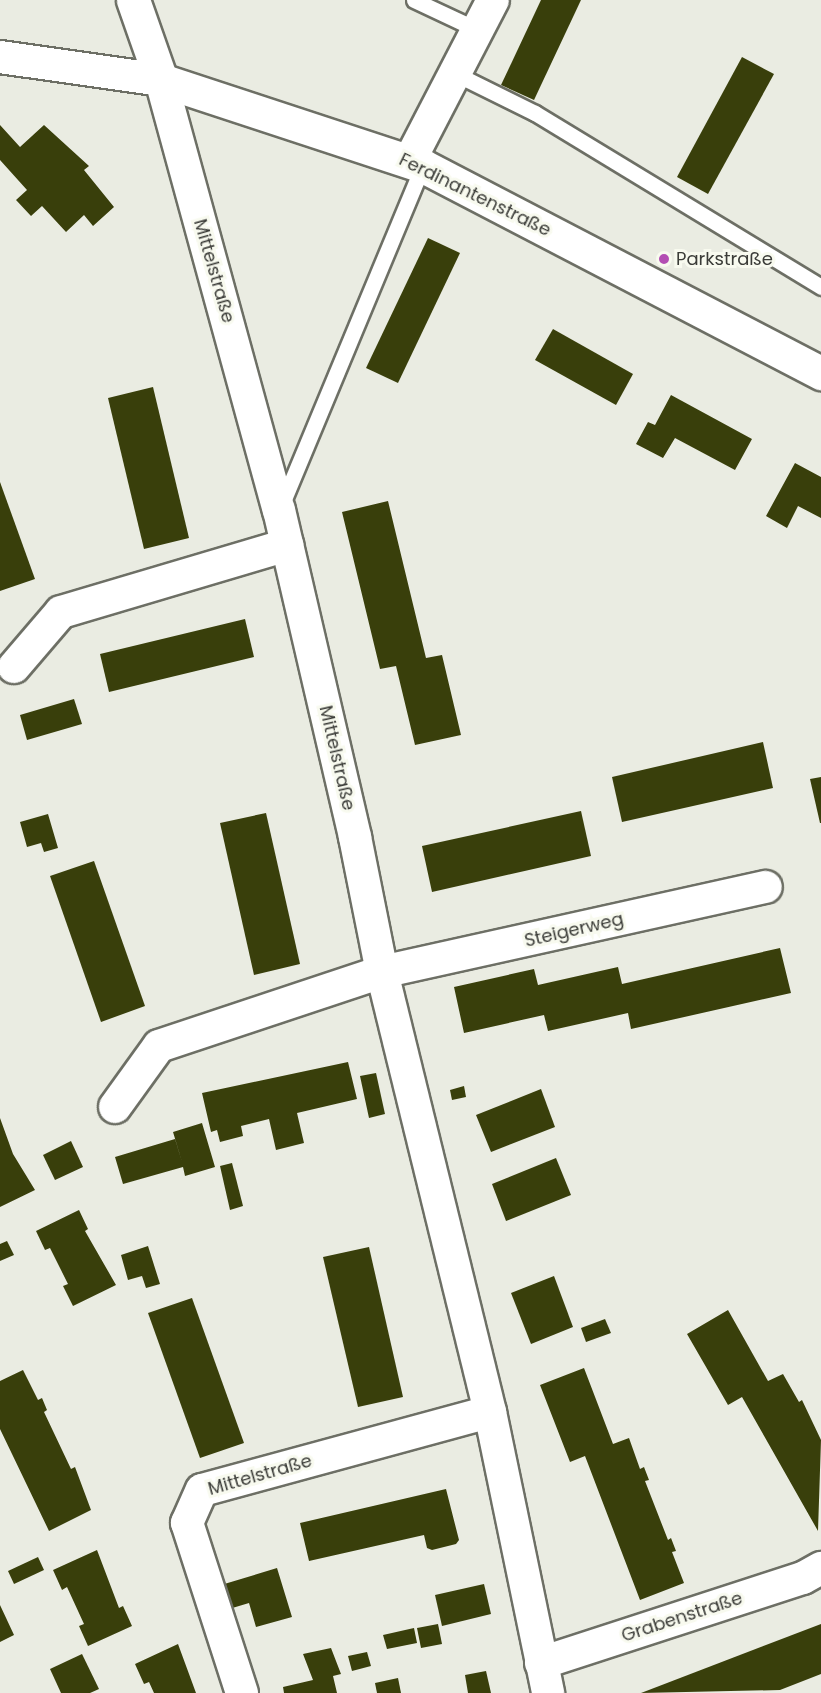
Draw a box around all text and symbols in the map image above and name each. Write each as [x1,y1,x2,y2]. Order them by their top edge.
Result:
street label: Ferdinantenstraße [396,149,554,241]
street label: Mittelstraße [189,217,239,325]
place label: Parkstraße [676,248,773,270]
marker: Parkstraße [657,252,671,266]
street label: Mittelstraße [314,704,360,812]
street label: Steigerweg [522,908,626,952]
street label: Mittelstraße [206,1450,314,1500]
street label: Grabenstraße [619,1587,745,1647]

